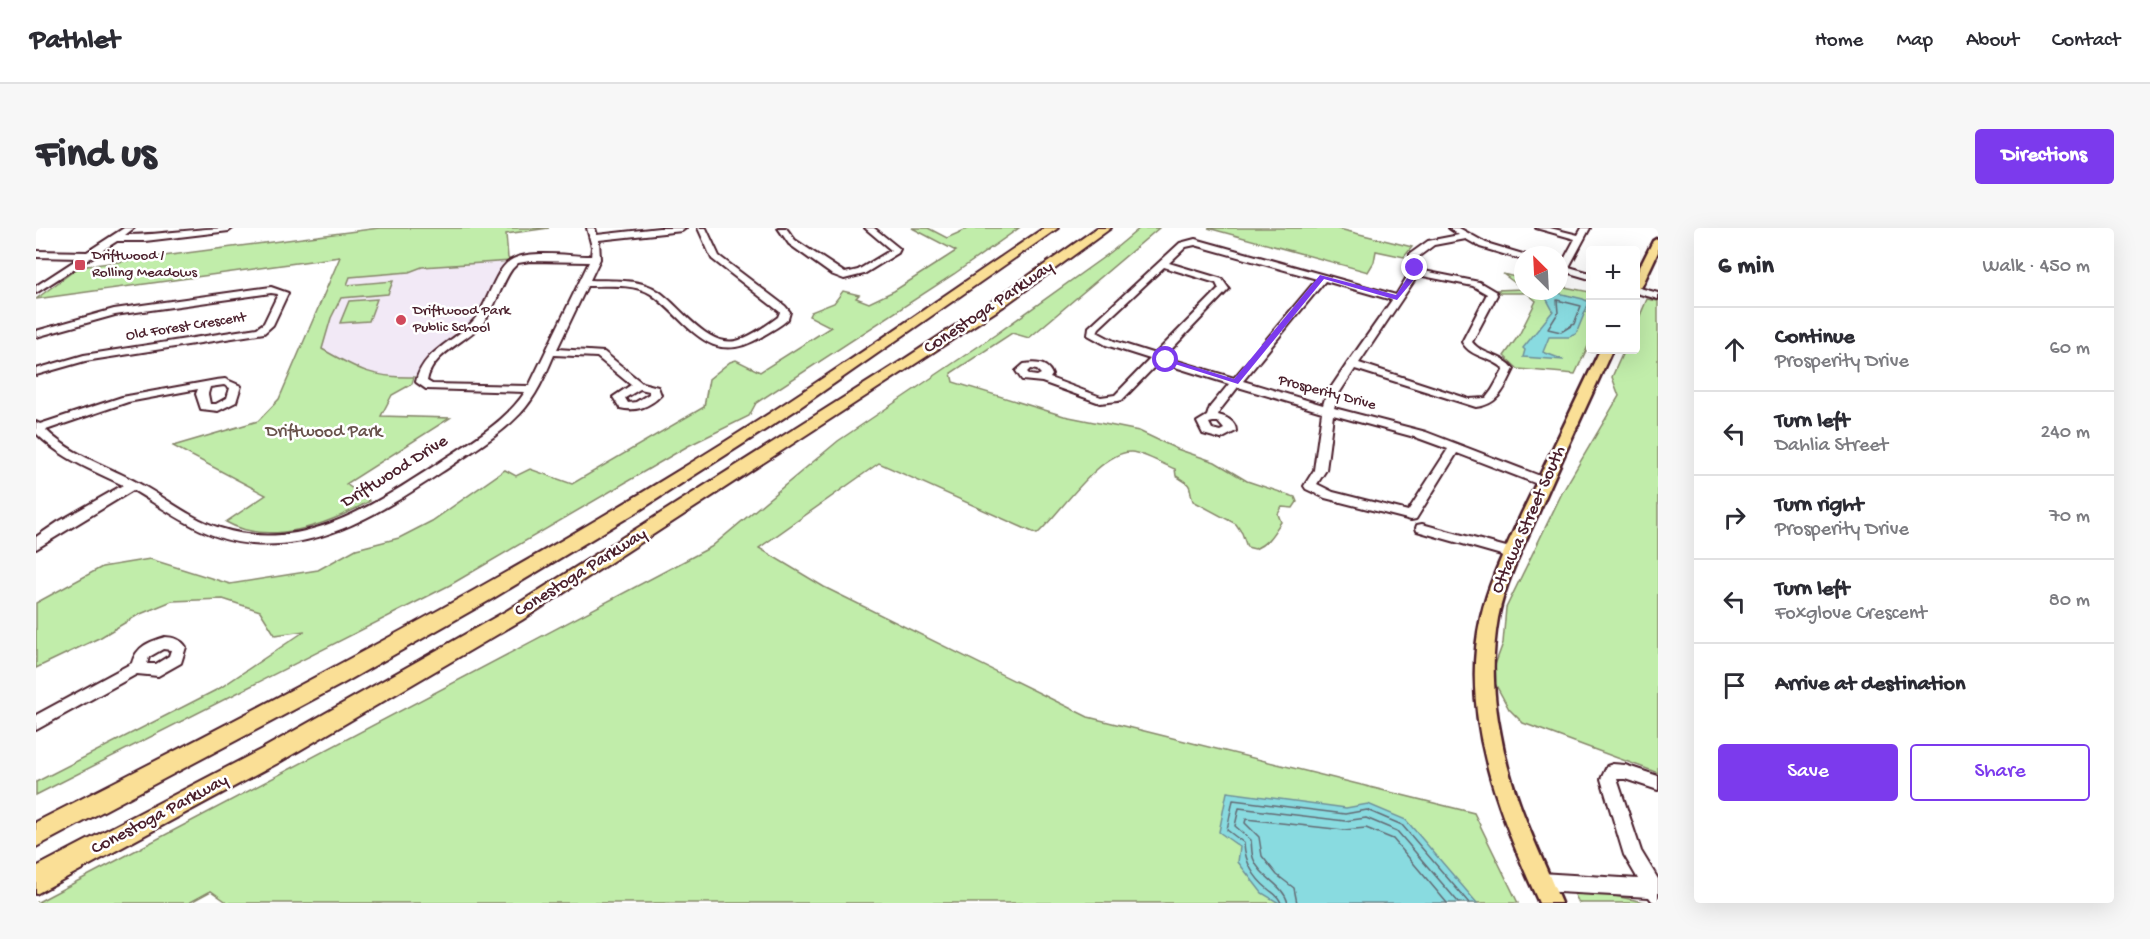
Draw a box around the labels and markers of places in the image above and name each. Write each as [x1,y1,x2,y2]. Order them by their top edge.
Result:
place label: Driftwood / Rolling Meadows [91,247,197,282]
marker: Driftwood / Rolling Meadows [73,258,87,272]
place label: Driftwood Park Public School [412,302,512,337]
marker: Driftwood Park Public School [394,313,408,327]

